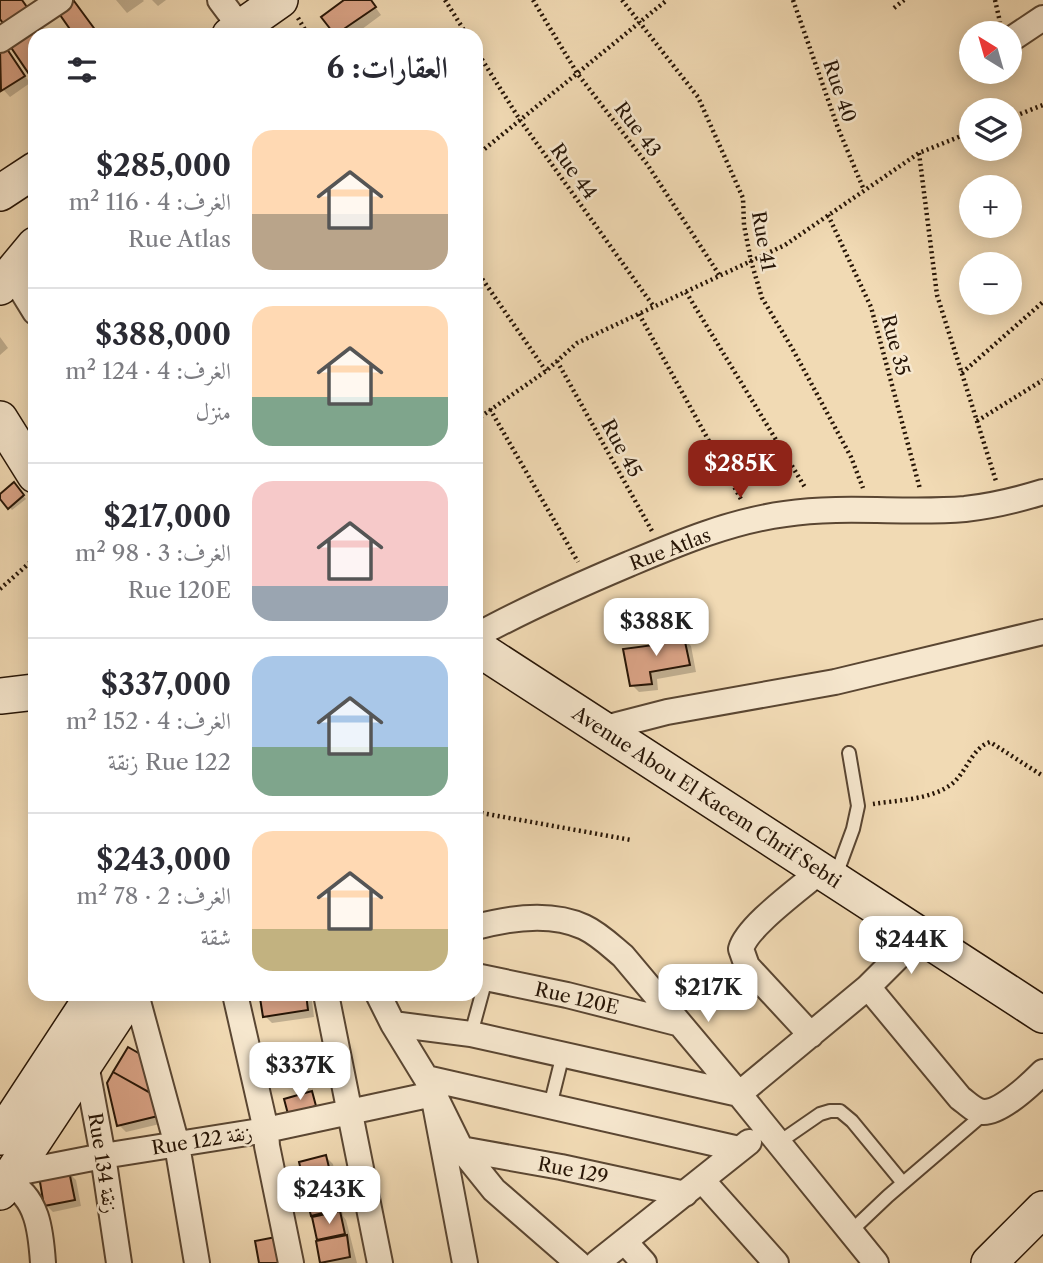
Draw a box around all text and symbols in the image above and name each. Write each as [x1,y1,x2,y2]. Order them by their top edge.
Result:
north arrow [959,21,1022,84]
map controls [959,21,1022,315]
text: العقارات: 6 [326,49,448,86]
icon: filters [63,51,101,89]
street label: Rue 40 [818,57,861,125]
street label: Rue 43 [610,97,666,161]
button: layers [959,98,1022,161]
street label: Rue 44 [546,139,602,204]
text: $285,000 [96,147,231,184]
icon: home [308,158,392,242]
button: + [959,175,1022,238]
text: الغرف: 4 · 116 m² [69,188,231,216]
street label: Rue 41 [747,209,780,273]
text: Rue Atlas [128,225,231,253]
button: − [959,252,1022,315]
street label: Rue 35 [876,312,915,378]
text: $388,000 [95,316,231,353]
icon: home [308,334,392,418]
text: الغرف: 4 · 124 m² [65,357,231,385]
text: منزل [196,398,231,426]
street label: Rue 45 [596,415,647,481]
pin: $285K [691,440,789,500]
text: $285K [704,449,776,477]
text: $217,000 [104,498,231,535]
icon: home [308,509,392,593]
street label: Rue Atlas [626,523,714,575]
text: الغرف: 3 · 98 m² [75,539,231,567]
text: Rue 120E [128,576,231,604]
pin: $388K [607,598,705,658]
text: $388K [620,607,692,635]
text: $337,000 [101,666,231,703]
icon: home [308,684,392,768]
street label: Avenue Abou El Kacem Chrif Sebti [567,701,846,893]
text: الغرف: 4 · 152 m² [66,707,231,735]
text: Rue 122 زنقة [108,748,231,776]
text: $243,000 [97,841,231,878]
icon: home [308,859,392,943]
text: الغرف: 2 · 78 m² [77,882,231,910]
pin: $244K [862,916,960,976]
text: شقة [201,923,231,951]
text: $244K [875,925,947,953]
pin: $217K [659,964,757,1024]
text: $217K [674,973,742,1001]
street label: Rue 120E [533,978,621,1019]
pin: $337K [251,1042,349,1102]
text: $337K [265,1051,335,1079]
street label: Rue 134 زنقة [83,1111,122,1215]
street label: Rue 122 زنقة [150,1121,254,1160]
street label: Rue 129 [536,1152,610,1189]
pin: $243K [280,1166,378,1226]
text: $243K [293,1175,365,1203]

